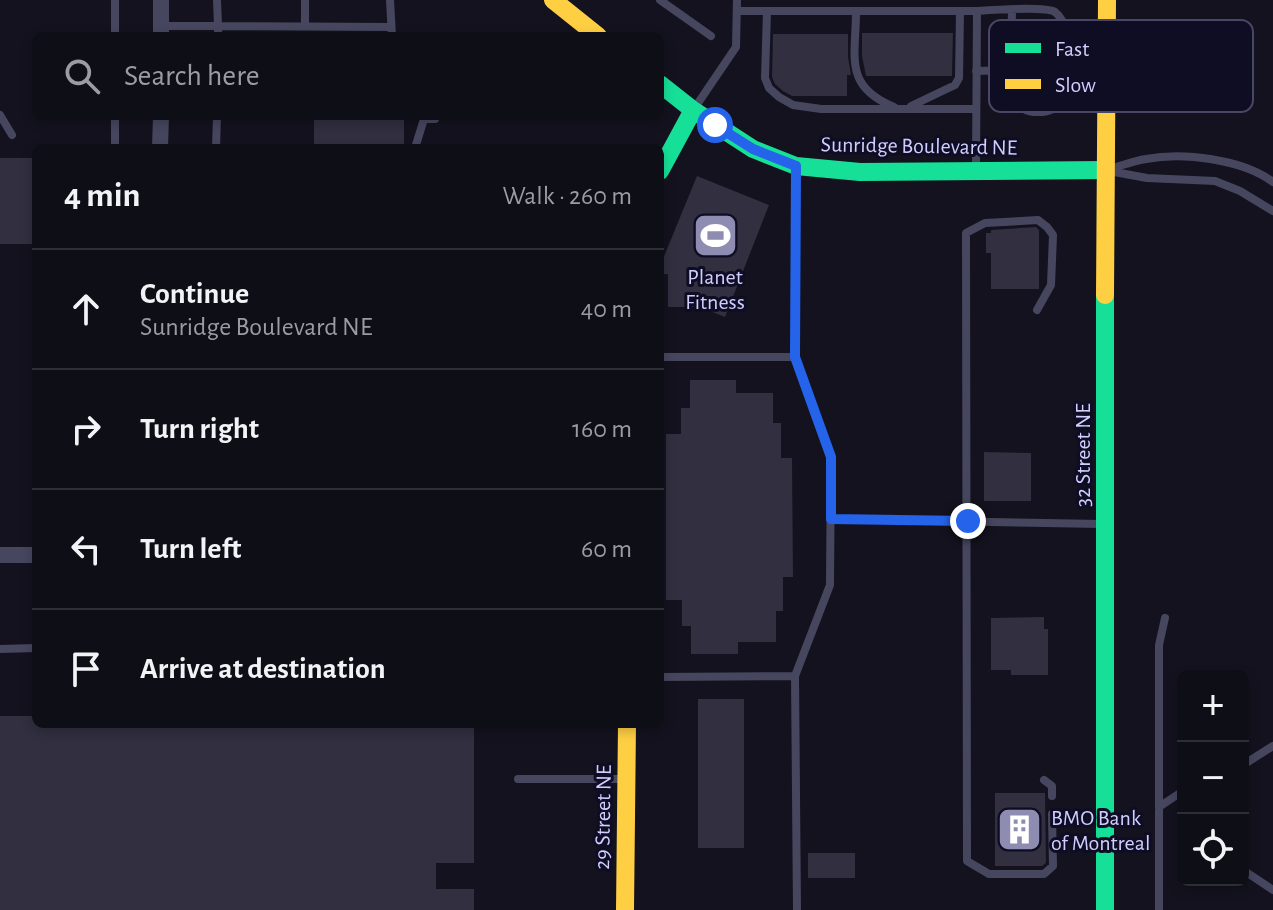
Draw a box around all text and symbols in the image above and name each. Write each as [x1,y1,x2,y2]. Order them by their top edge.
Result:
legend [989,20,1253,112]
search box [32,32,664,120]
text: Fast [1055,38,1089,60]
icon: search [60,54,104,98]
text: Search here [124,61,260,91]
text: Slow [1055,74,1096,96]
route start [697,107,733,143]
street label: Sunridge Boulevard NE [820,133,1018,159]
text: 4 min [64,179,141,213]
text: Walk · 260 m [502,183,632,209]
sports icon: Planet Fitness [691,211,739,259]
place label: Planet Fitness [685,266,745,313]
text: Continue [140,279,249,309]
icon: ahead [64,287,108,331]
text: 40 m [581,296,632,322]
text: Sunridge Boulevard NE [140,314,372,340]
street label: 32 Street NE [1072,403,1094,507]
icon: right [64,407,108,451]
text: Turn right [140,414,259,444]
text: 160 m [572,416,632,442]
route end [950,503,986,539]
icon: left [64,527,108,571]
text: Turn left [140,534,241,564]
text: 60 m [581,536,632,562]
icon: arrive [64,647,108,691]
text: Arrive at destination [140,654,386,684]
map controls [1177,670,1249,886]
button: + [1177,670,1249,742]
button: − [1177,742,1249,814]
street label: 29 Street NE [591,764,615,870]
building icon: BMO Bank of Montreal [996,806,1044,854]
place label: BMO Bank of Montreal [1051,807,1150,854]
button: locate [1177,814,1249,886]

